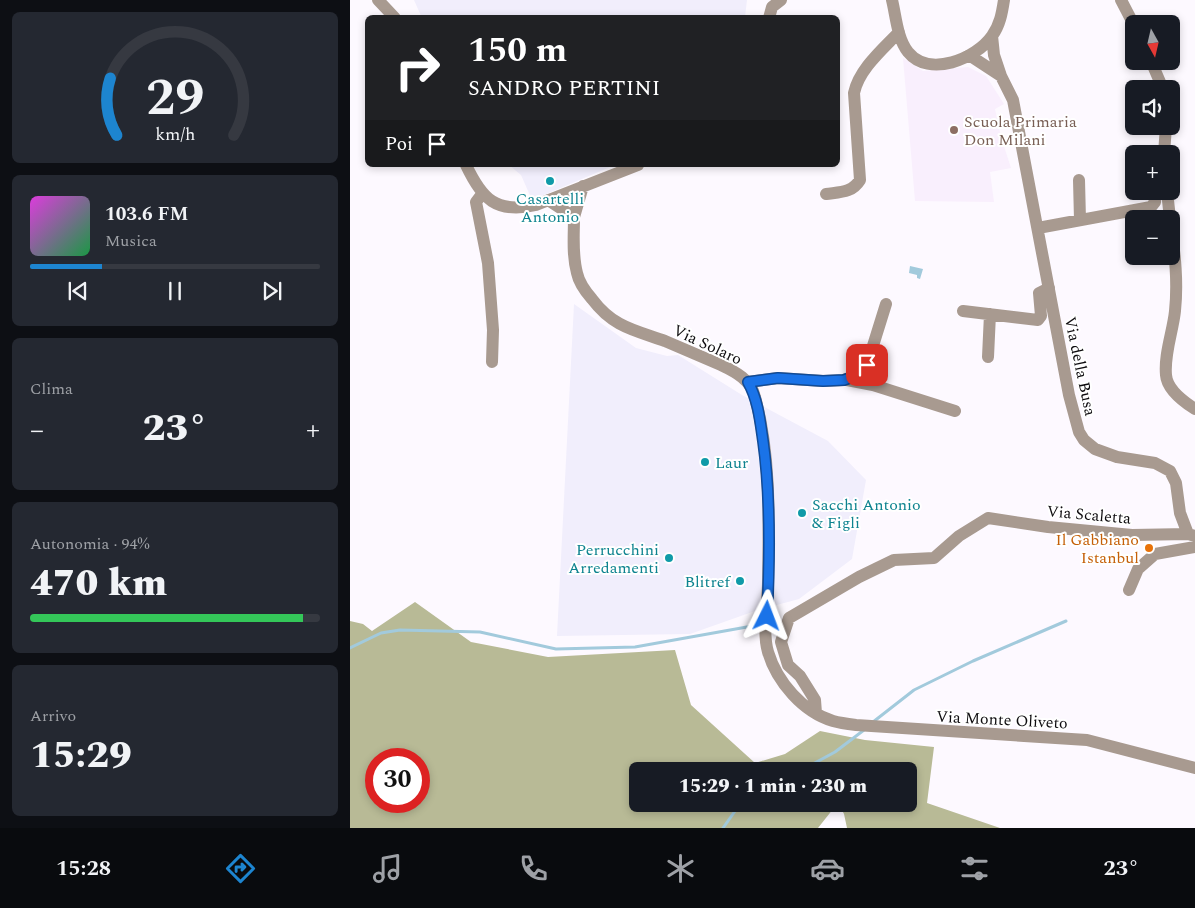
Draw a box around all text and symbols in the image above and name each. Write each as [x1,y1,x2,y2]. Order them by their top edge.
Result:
north arrow [1125,15,1180,70]
map controls [1125,15,1180,265]
text: 150 m [468,24,567,77]
icon: right [385,35,450,100]
text: 29 [146,59,204,138]
text: SANDRO PERTINI [468,72,660,105]
button: sound [1125,80,1180,135]
place label: Scuola Primaria Don Milani [964,110,1077,152]
text: km/h [155,121,195,148]
marker: Scuola Primaria Don Milani [948,124,960,136]
text: Poi [385,130,413,159]
icon: arrive [423,130,451,158]
button: + [1125,145,1180,200]
marker: Casartelli Antonio [544,175,556,187]
place label: Casartelli Antonio [516,187,584,229]
text: 103.6 FM [105,200,188,229]
button: − [1125,210,1180,265]
text: Musica [105,229,157,253]
icon: previous [64,277,92,305]
icon: pause [161,277,189,305]
icon: next [258,277,286,305]
street label: Via della Busa [1058,314,1102,418]
street label: Via Solaro [669,318,746,371]
pin [846,344,888,386]
icon: arrive [853,351,881,379]
text: Clima [30,377,73,401]
text: 23° [143,400,207,458]
text: − [30,409,44,452]
text: + [306,409,320,452]
place label: Laur [715,451,748,475]
marker: Laur [699,456,711,468]
place label: Sacchi Antonio & Figli [812,493,921,535]
street label: Via Scaletta [1046,499,1132,531]
marker: Sacchi Antonio & Figli [796,507,808,519]
place label: Il Gabbiano Istanbul [1055,528,1139,570]
text: Autonomia · 94% [30,532,149,556]
place label: Perrucchini Arredamenti [568,538,659,580]
marker: Il Gabbiano Istanbul [1143,542,1155,554]
marker: Perrucchini Arredamenti [663,552,675,564]
text: 470 km [30,555,167,613]
place label: Blitref [685,570,732,594]
marker: Blitref [734,575,746,587]
position arrow [740,589,792,641]
text: Arrivo [30,704,76,728]
street label: Via Monte Oliveto [936,705,1068,735]
text: 15:29 [30,727,132,785]
speed limit sign: 30 [365,748,430,813]
text: 15:29 · 1 min · 230 m [679,772,867,801]
icon: directions [223,851,258,886]
icon: music [370,851,405,886]
icon: phone [516,851,551,886]
icon: climate [663,851,698,886]
icon: car [810,851,845,886]
icon: filters [957,851,992,886]
text: 15:28 [56,852,111,885]
text: 23° [1103,852,1139,885]

